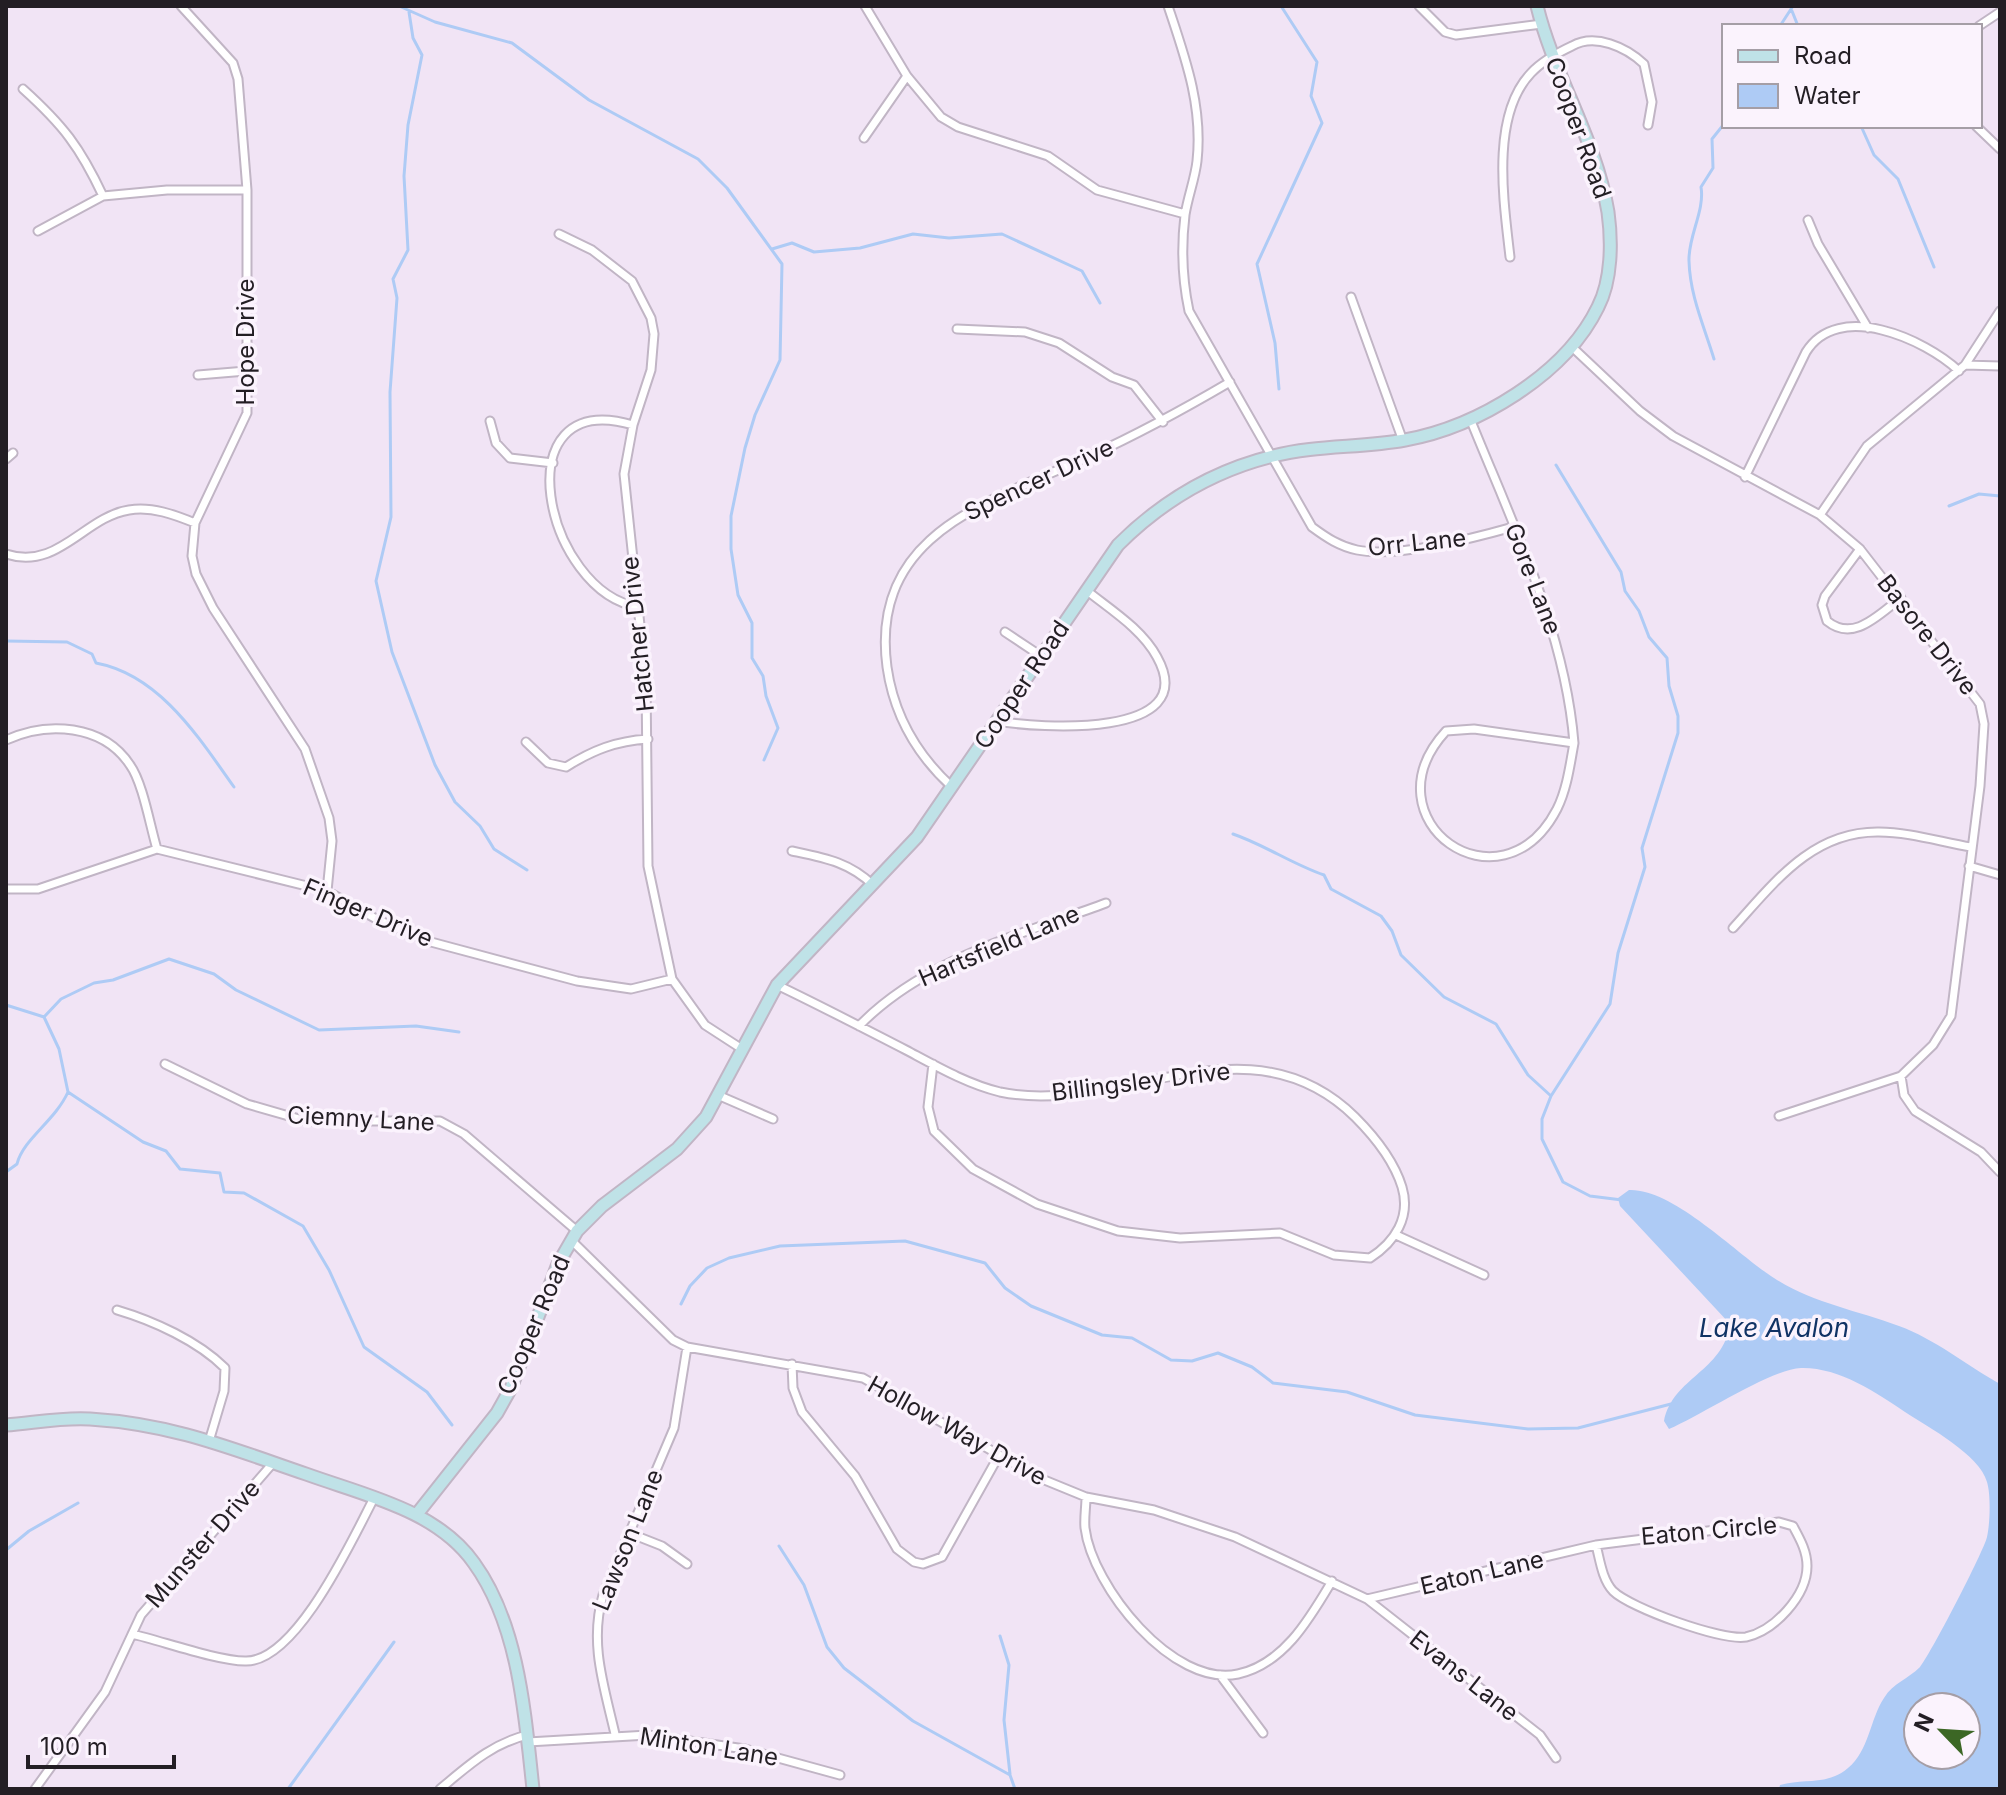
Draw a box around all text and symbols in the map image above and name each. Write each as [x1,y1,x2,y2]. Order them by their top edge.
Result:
legend [1722,24,1982,128]
text: Road [1794,41,1852,70]
street label: Cooper Road [1539,53,1618,203]
text: Water [1794,81,1861,110]
street label: Hope Drive [231,278,260,406]
street label: Spencer Drive [960,432,1118,527]
street label: Gore Lane [1499,519,1568,639]
street label: Orr Lane [1366,523,1468,562]
street label: Hatcher Drive [615,555,660,713]
street label: Basore Drive [1871,569,1984,701]
street label: Cooper Road [968,615,1075,754]
street label: Finger Drive [299,872,437,953]
street label: Hartsfield Lane [914,899,1084,993]
street label: Billingsley Drive [1050,1056,1232,1107]
street label: Ciemny Lane [287,1100,436,1137]
street label: Cooper Road [491,1251,576,1399]
water label: Lake Avalon [1699,1312,1849,1343]
street label: Hollow Way Drive [863,1370,1052,1492]
street label: Lawson Lane [586,1465,669,1615]
street label: Munster Drive [139,1474,266,1613]
street label: Eaton Circle [1640,1510,1778,1551]
street label: Eaton Lane [1417,1544,1547,1601]
street label: Evans Lane [1404,1624,1524,1727]
north arrow [1902,1691,1982,1771]
text: N [1909,1709,1939,1736]
scale bar [28,1719,174,1769]
street label: Minton Lane [638,1721,780,1772]
text: 100 m [40,1732,108,1761]

